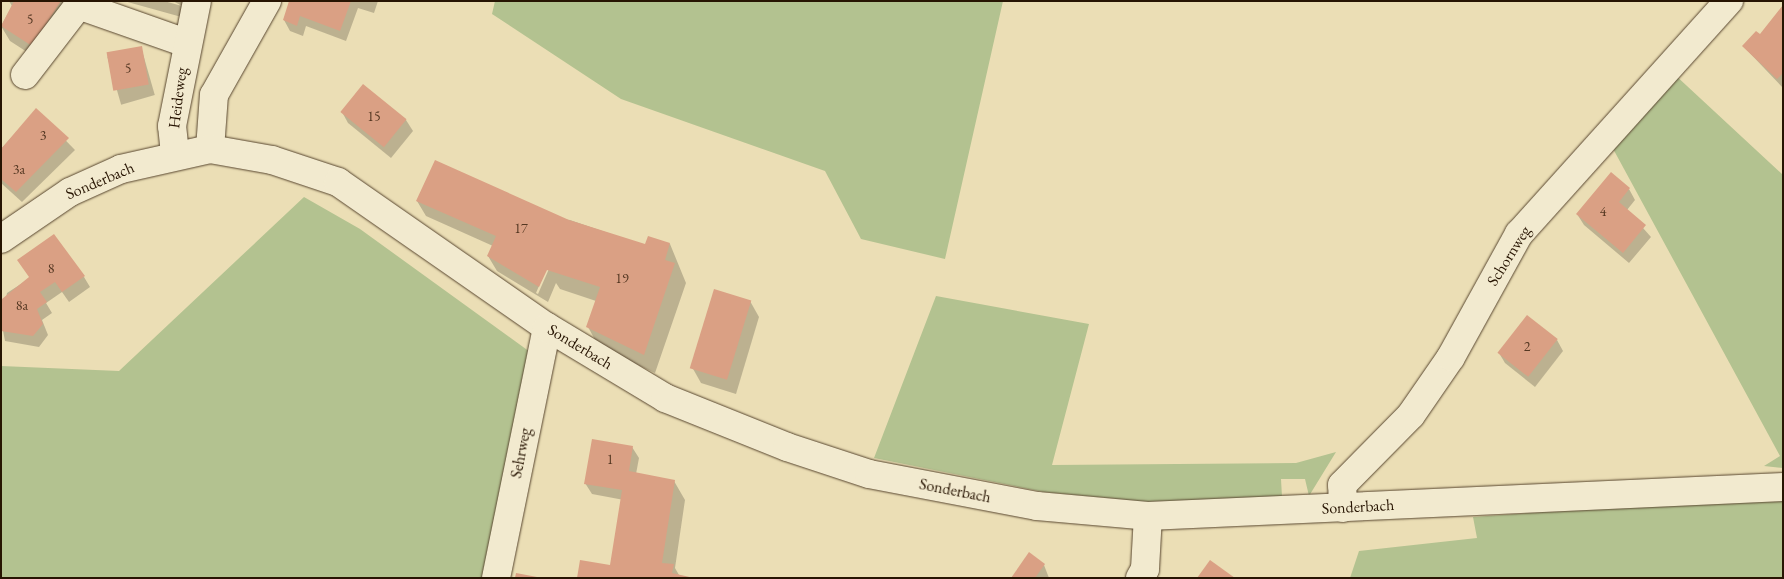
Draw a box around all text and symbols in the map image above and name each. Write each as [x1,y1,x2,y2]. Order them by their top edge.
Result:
house number: 5 [27,11,33,27]
house number: 5 [125,60,131,76]
street label: Heideweg [165,66,191,130]
house number: 15 [367,108,381,124]
house number: 3 [40,127,46,143]
street label: Sonderbach [63,158,137,204]
house number: 3a [13,161,25,177]
house number: 4 [1600,203,1606,219]
house number: 17 [514,220,528,236]
street label: Schornweg [1483,222,1535,290]
house number: 8 [48,260,54,276]
house number: 19 [615,270,629,286]
house number: 8a [16,297,28,313]
street label: Sonderbach [544,320,616,374]
house number: 2 [1524,338,1530,354]
street label: Sehrweg [507,426,535,480]
house number: 1 [607,451,613,467]
street label: Sonderbach [918,475,992,507]
street label: Sonderbach [1321,496,1395,518]

